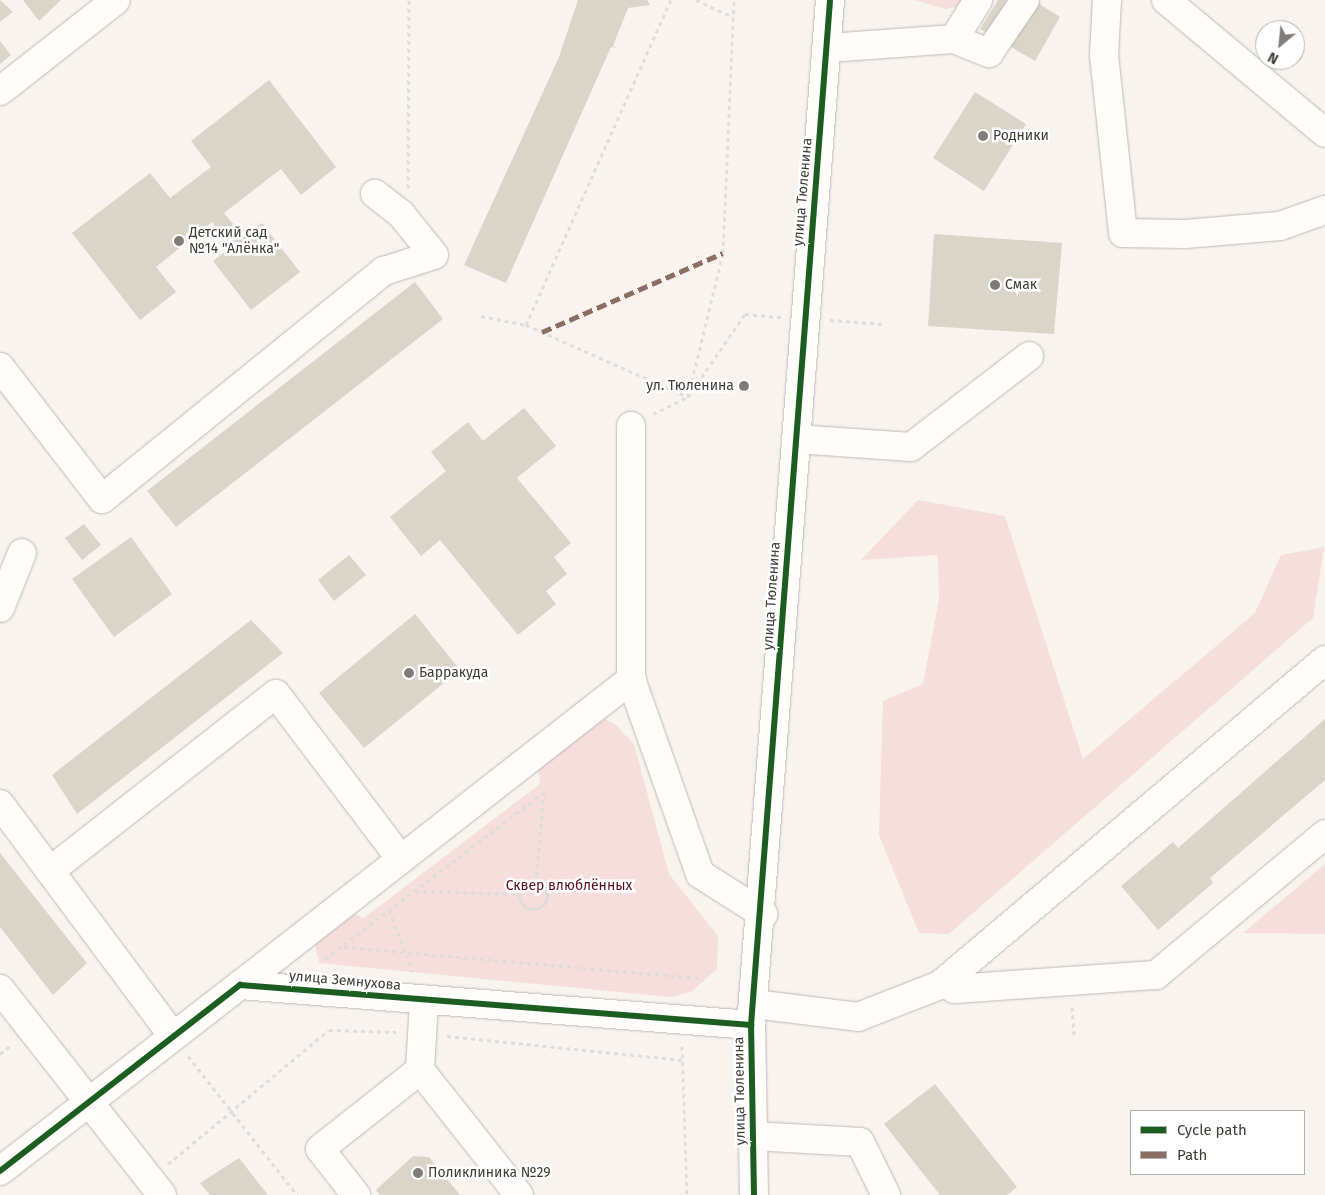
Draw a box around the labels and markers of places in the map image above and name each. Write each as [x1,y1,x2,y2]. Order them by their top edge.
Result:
place label: Родники [993,128,1049,144]
marker: Родники [977,130,989,142]
place label: Детский сад №14 "Алёнка" [189,225,279,258]
marker: Детский сад №14 "Алёнка" [173,235,185,247]
place label: Смак [1005,277,1037,293]
marker: Смак [989,279,1001,291]
place label: ул. Тюленина [646,378,734,394]
marker: ул. Тюленина [738,380,750,392]
place label: Барракуда [419,665,488,681]
marker: Барракуда [403,667,415,679]
place label: Поликлиника №29 [428,1165,551,1181]
marker: Поликлиника №29 [412,1167,424,1179]

